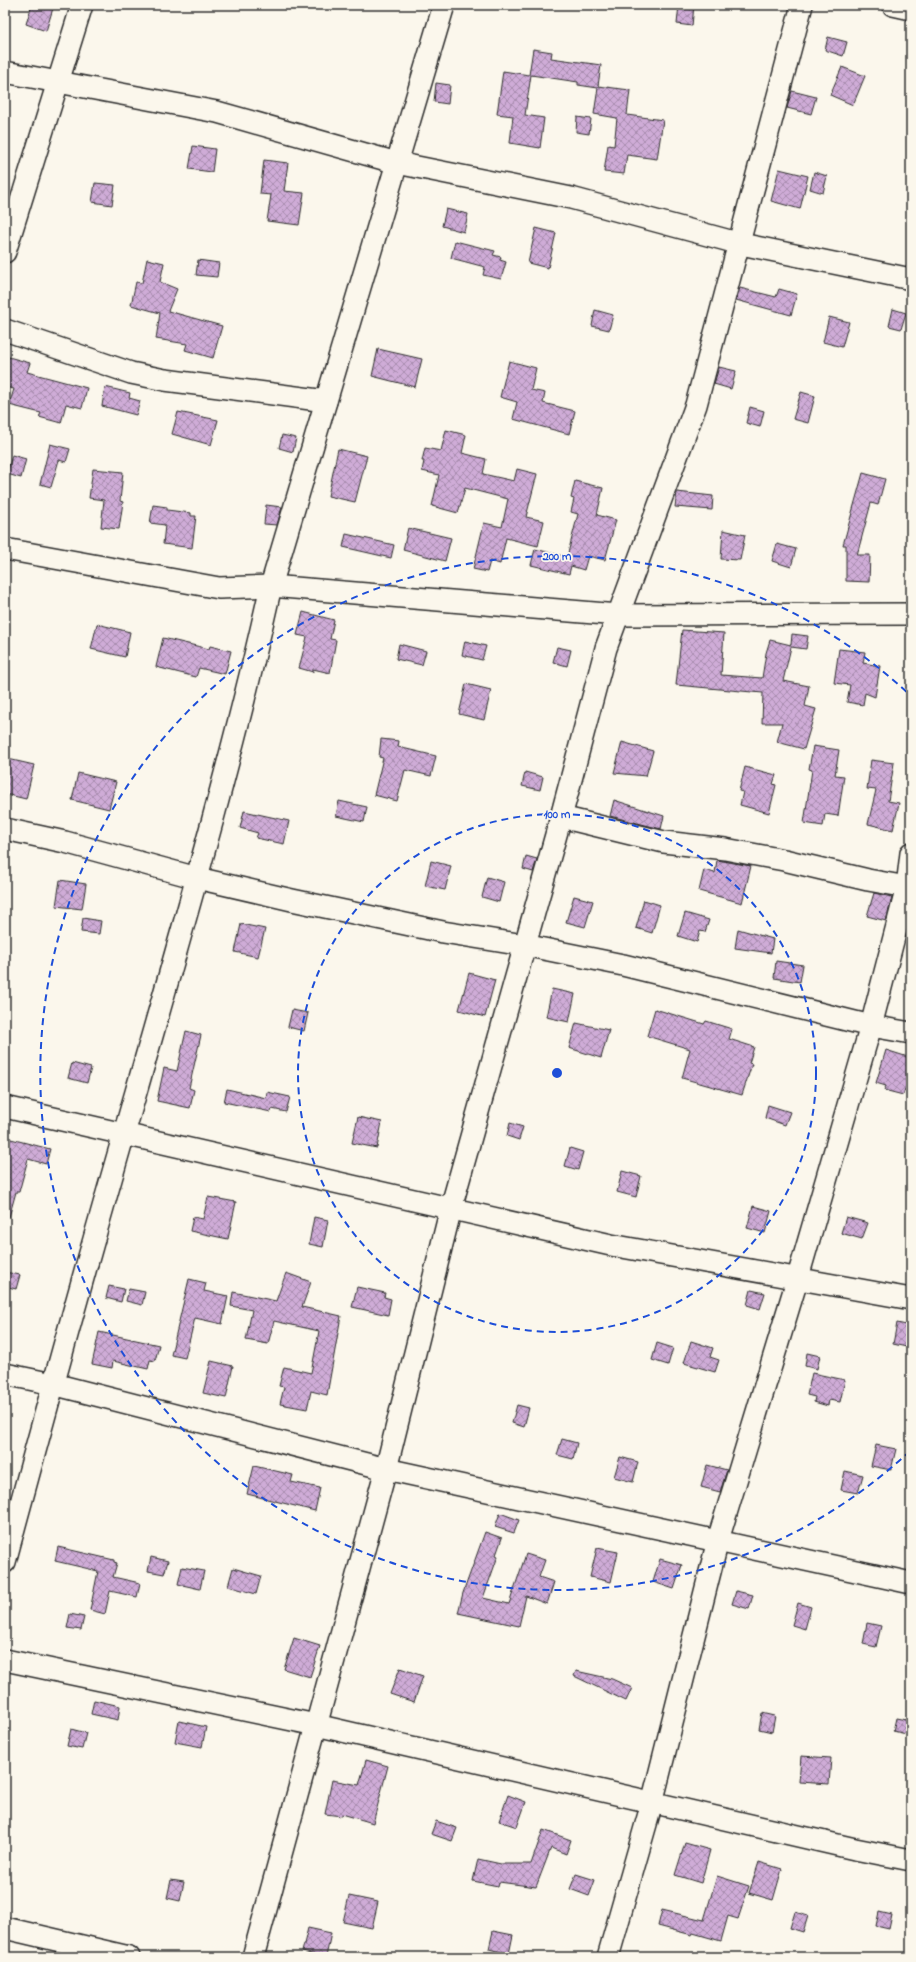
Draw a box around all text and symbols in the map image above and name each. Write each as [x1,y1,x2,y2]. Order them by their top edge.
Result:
text: 200 m [542,548,572,566]
text: 100 m [544,806,571,824]
centre of rings [550,1066,564,1080]

